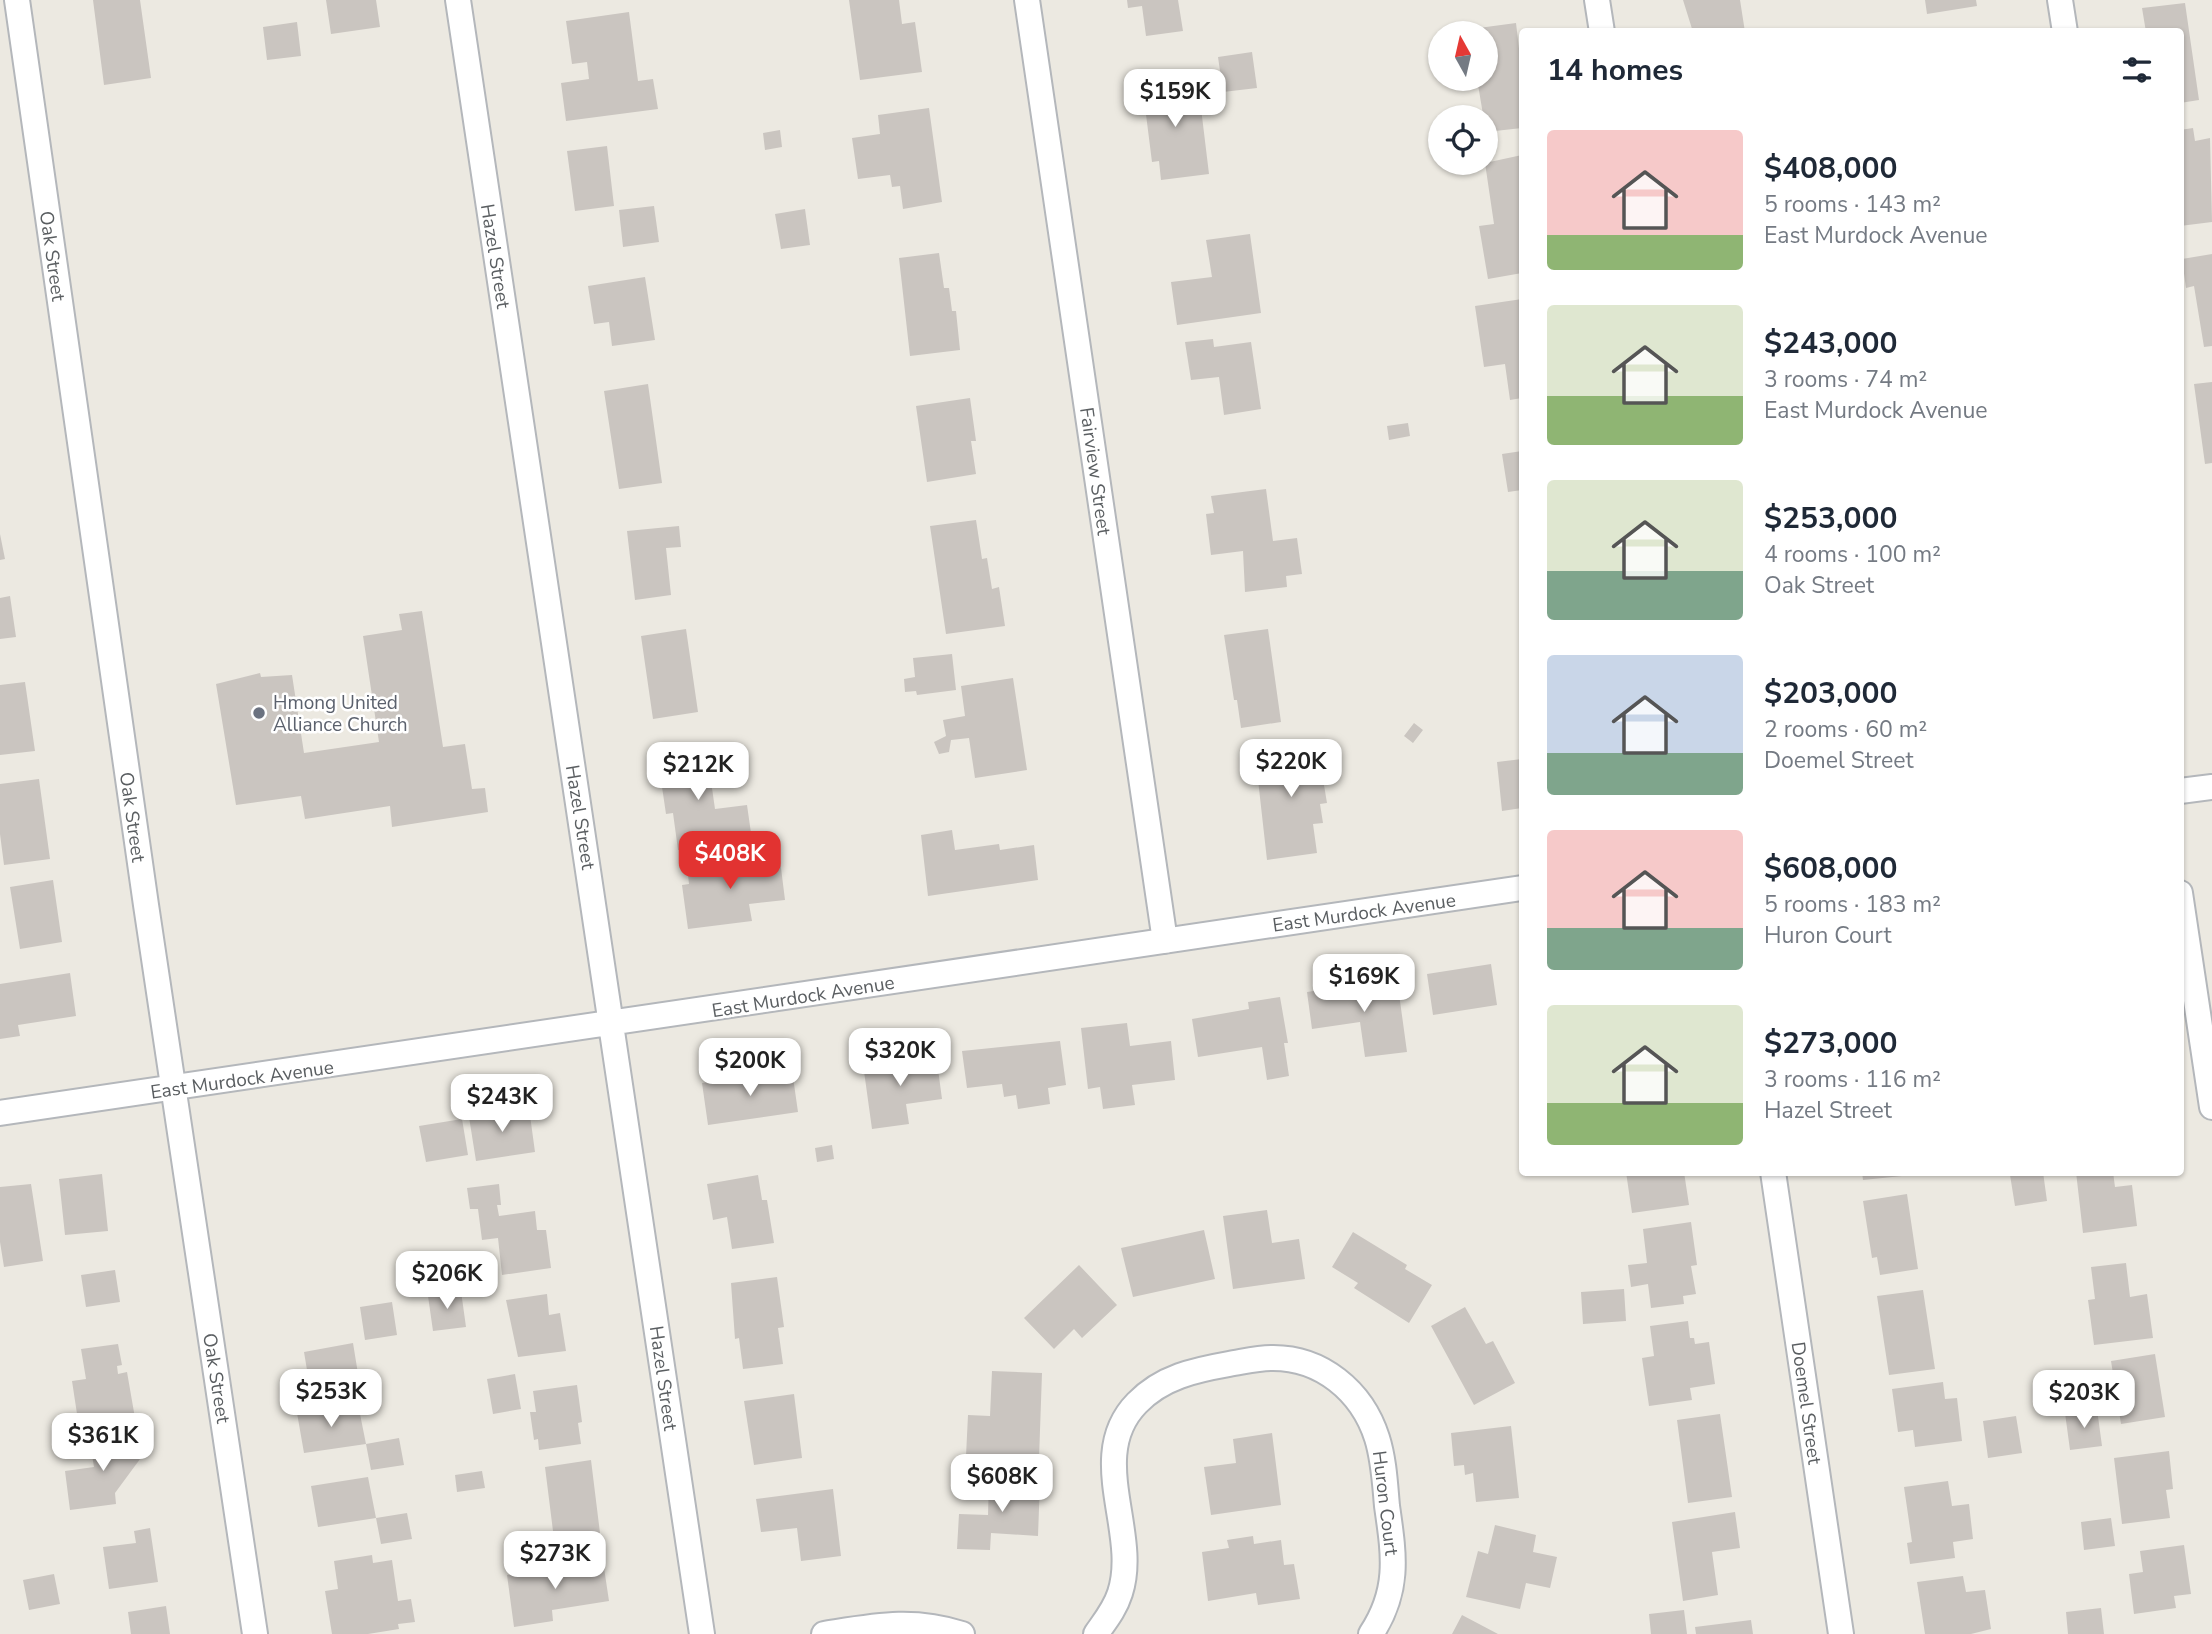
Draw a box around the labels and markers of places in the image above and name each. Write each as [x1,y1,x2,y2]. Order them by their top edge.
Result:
pin: $159K [1126,69,1224,129]
place label: Hmong United Alliance Church [273,690,407,738]
marker: Hmong United Alliance Church [251,705,267,721]
pin: $220K [1242,740,1340,799]
pin: $212K [649,742,747,802]
pin: $408K [681,832,779,891]
pin: $169K [1315,954,1413,1014]
pin: $320K [851,1028,949,1088]
pin: $200K [701,1038,799,1098]
pin: $243K [453,1074,551,1134]
pin: $206K [398,1252,496,1311]
pin: $253K [282,1370,380,1429]
pin: $203K [2035,1370,2133,1430]
pin: $361K [54,1414,152,1473]
pin: $608K [953,1454,1051,1514]
pin: $273K [506,1532,604,1591]

